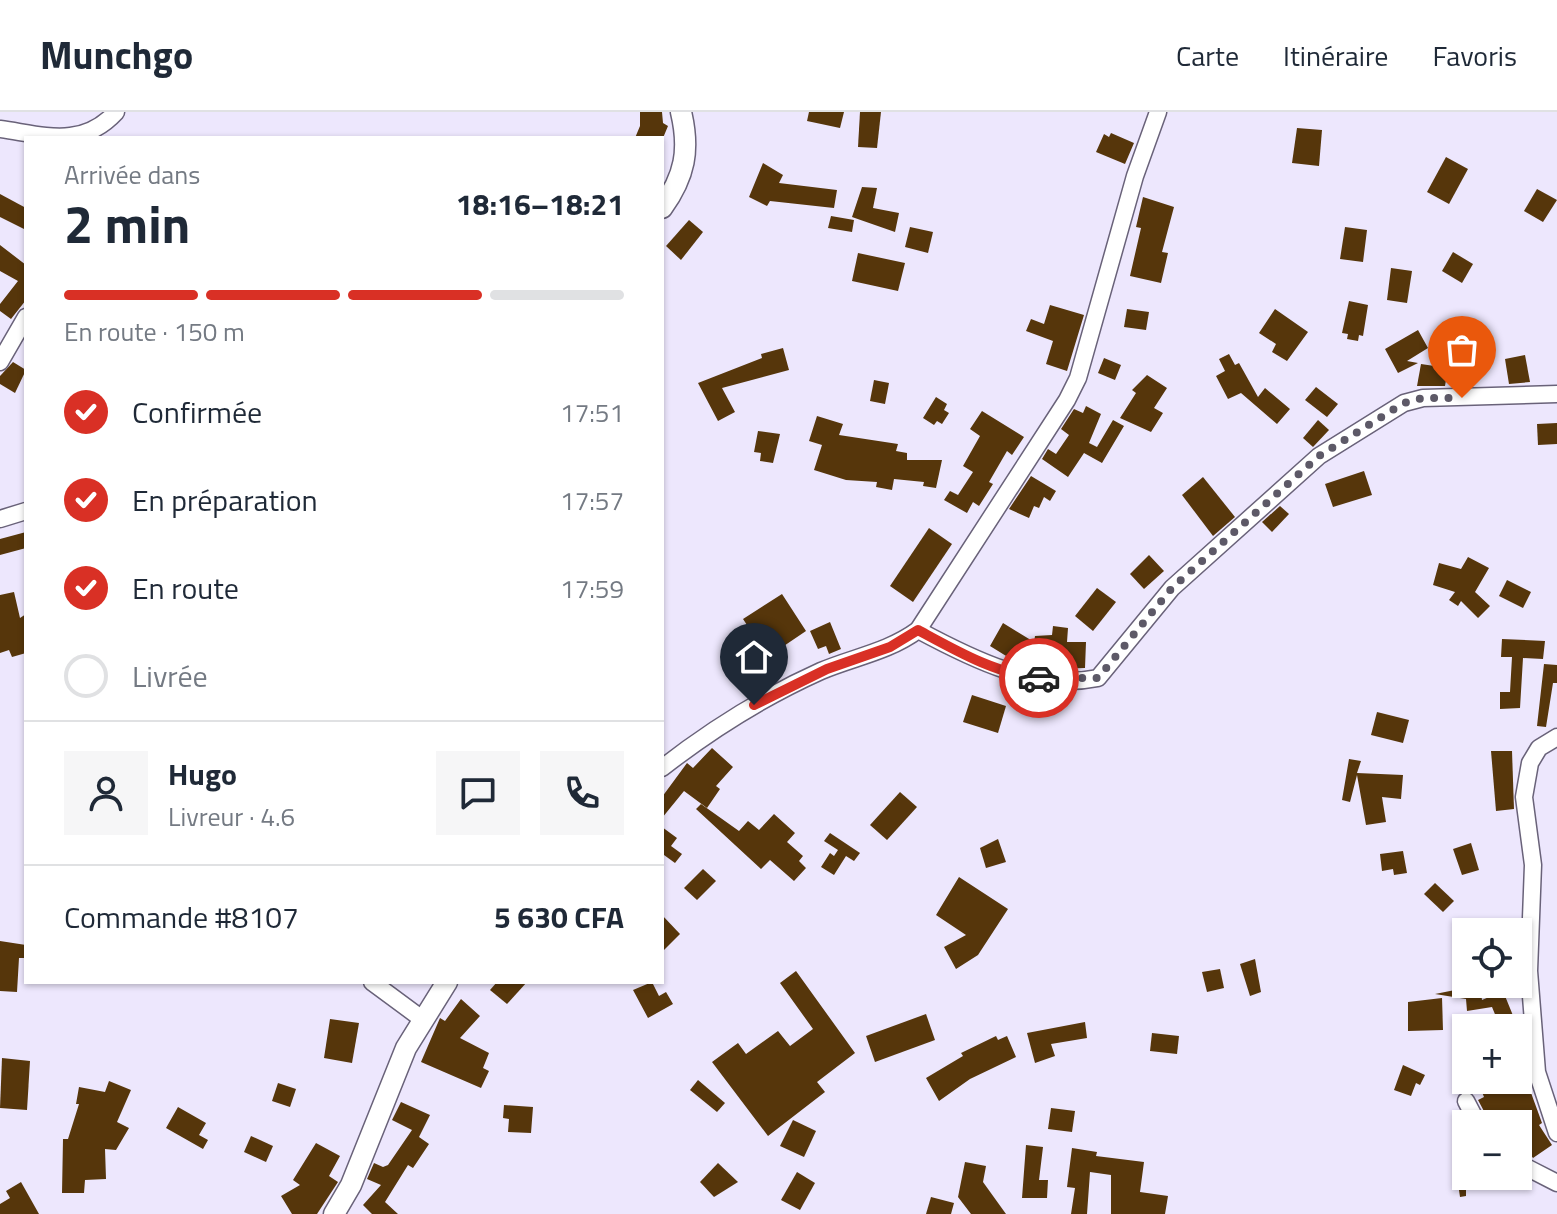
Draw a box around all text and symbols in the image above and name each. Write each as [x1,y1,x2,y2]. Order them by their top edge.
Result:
text: Munchgo [40,26,193,84]
text: Carte [1176,34,1239,77]
text: Itinéraire [1283,34,1388,77]
text: Favoris [1432,34,1517,77]
text: Arrivée dans [64,155,200,194]
text: 18:16–18:21 [456,181,624,227]
text: 2 min [64,184,190,263]
text: En route · 150 m [64,312,245,351]
pin [1428,316,1496,398]
icon: bag [1440,328,1484,372]
text: Confirmée [132,389,262,435]
icon: check [64,390,108,434]
text: 17:51 [560,393,624,432]
text: En préparation [132,477,318,523]
icon: check [64,478,108,522]
text: 17:57 [560,481,624,520]
text: En route [132,565,239,611]
icon: check [64,566,108,610]
text: 17:59 [560,569,624,608]
pin [720,623,788,705]
icon: home [732,635,776,679]
courier [999,638,1079,718]
text: Livrée [132,653,208,699]
icon: car [1017,656,1061,700]
button: person [64,751,148,835]
text: Hugo [168,751,237,797]
button: chat [436,751,520,835]
button: phone [540,751,624,835]
text: Livreur · 4.6 [168,797,295,836]
text: Commande #8107 [64,894,299,940]
text: 5 630 CFA [494,894,624,940]
map controls [1452,918,1532,1190]
button: locate [1452,918,1532,998]
button: + [1452,1014,1532,1094]
button: − [1452,1110,1532,1190]

